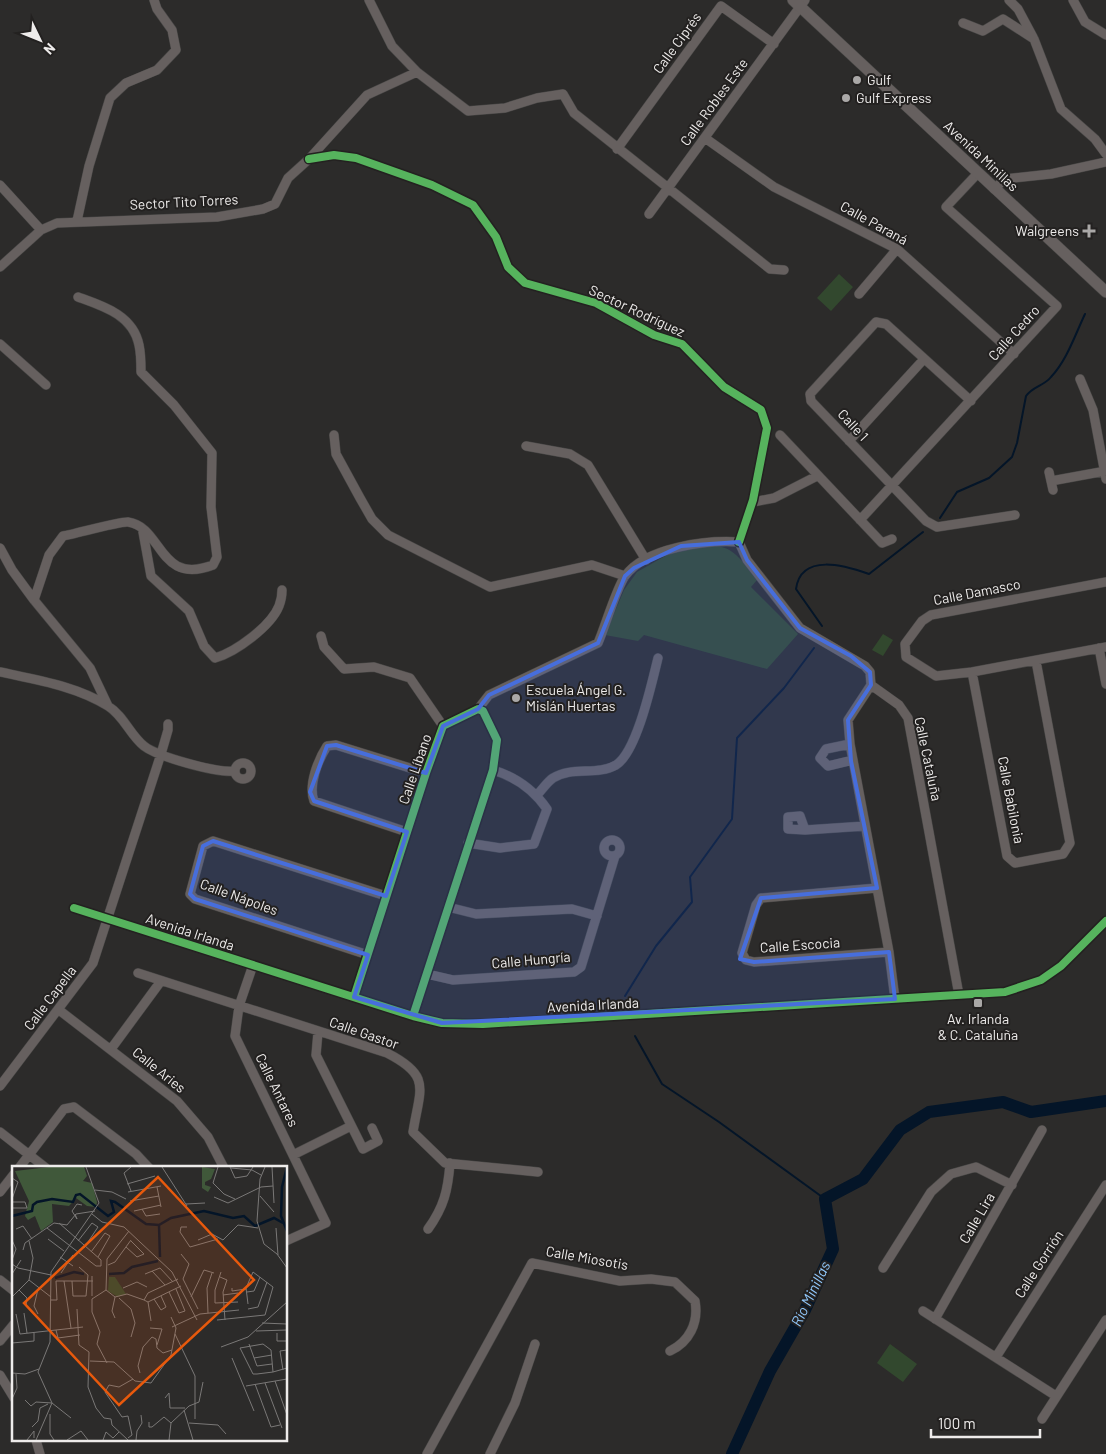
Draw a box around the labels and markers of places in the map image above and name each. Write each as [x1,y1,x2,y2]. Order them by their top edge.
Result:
place label: Gulf [867,71,891,88]
marker: Gulf [851,74,863,86]
place label: Gulf Express [856,89,932,106]
marker: Gulf Express [840,92,852,104]
place label: Walgreens [1015,222,1079,239]
marker: Walgreens [1083,225,1095,237]
place label: Escuela Ángel G. Mislán Huertas [526,681,626,714]
marker: Escuela Ángel G. Mislán Huertas [510,692,522,704]
marker: Av. Irlanda & C. Cataluña [972,997,984,1009]
place label: Av. Irlanda & C. Cataluña [938,1010,1018,1043]

